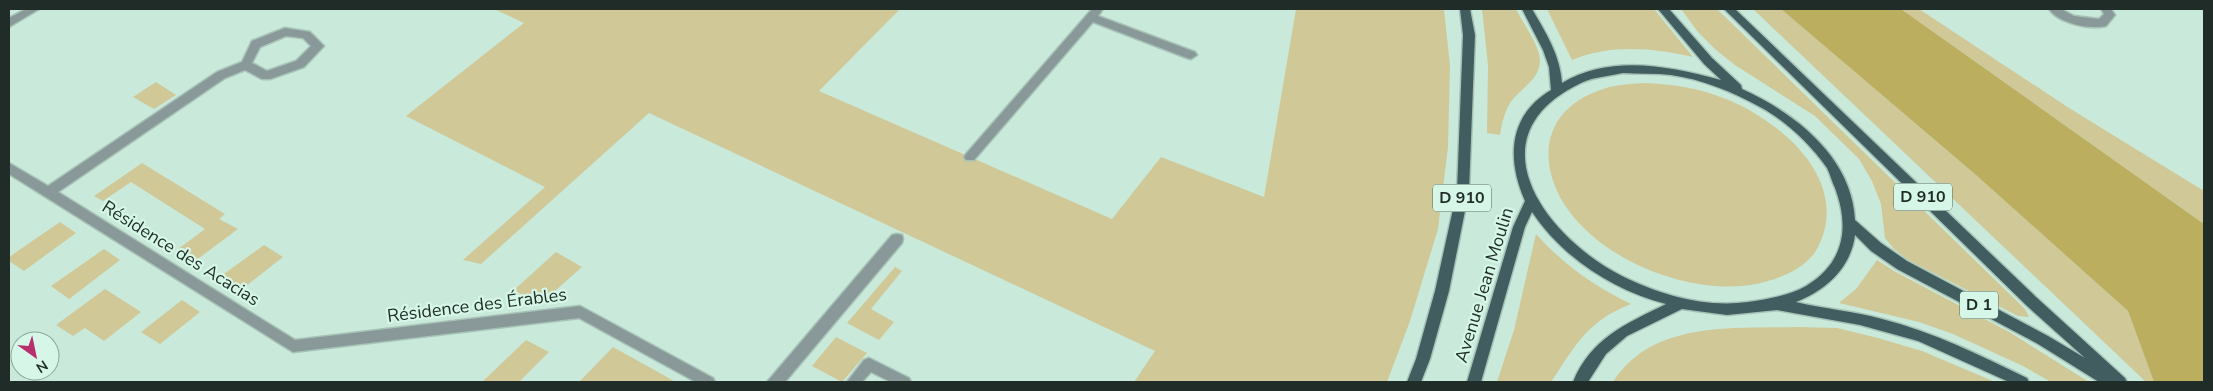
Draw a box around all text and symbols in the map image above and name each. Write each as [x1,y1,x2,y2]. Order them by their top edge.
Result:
road number: D 910 [1894,183,1952,210]
road number: D 910 [1433,184,1491,212]
street label: Résidence des Acacias [98,195,264,311]
street label: Avenue Jean Moulin [1449,205,1519,365]
street label: Résidence des Érables [386,282,568,328]
road number: D 1 [1960,292,1998,318]
north arrow [10,331,60,381]
text: N [32,356,51,377]

